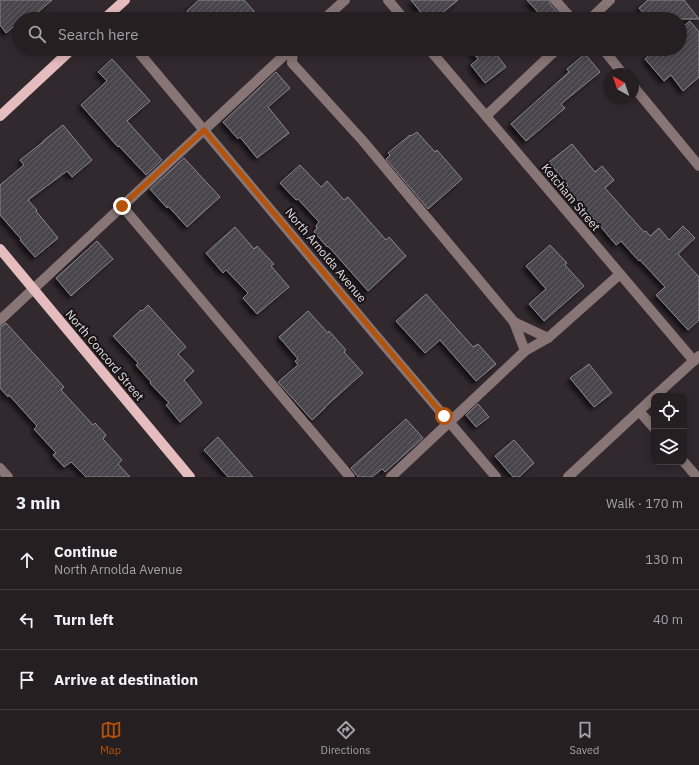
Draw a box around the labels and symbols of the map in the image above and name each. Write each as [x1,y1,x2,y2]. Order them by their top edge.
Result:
north arrow [603,68,639,104]
street label: Ketcham Street [538,160,604,234]
route end [113,197,131,215]
street label: North Arnolda Avenue [282,205,370,306]
street label: North Concord Street [63,306,147,404]
route start [435,407,453,425]

